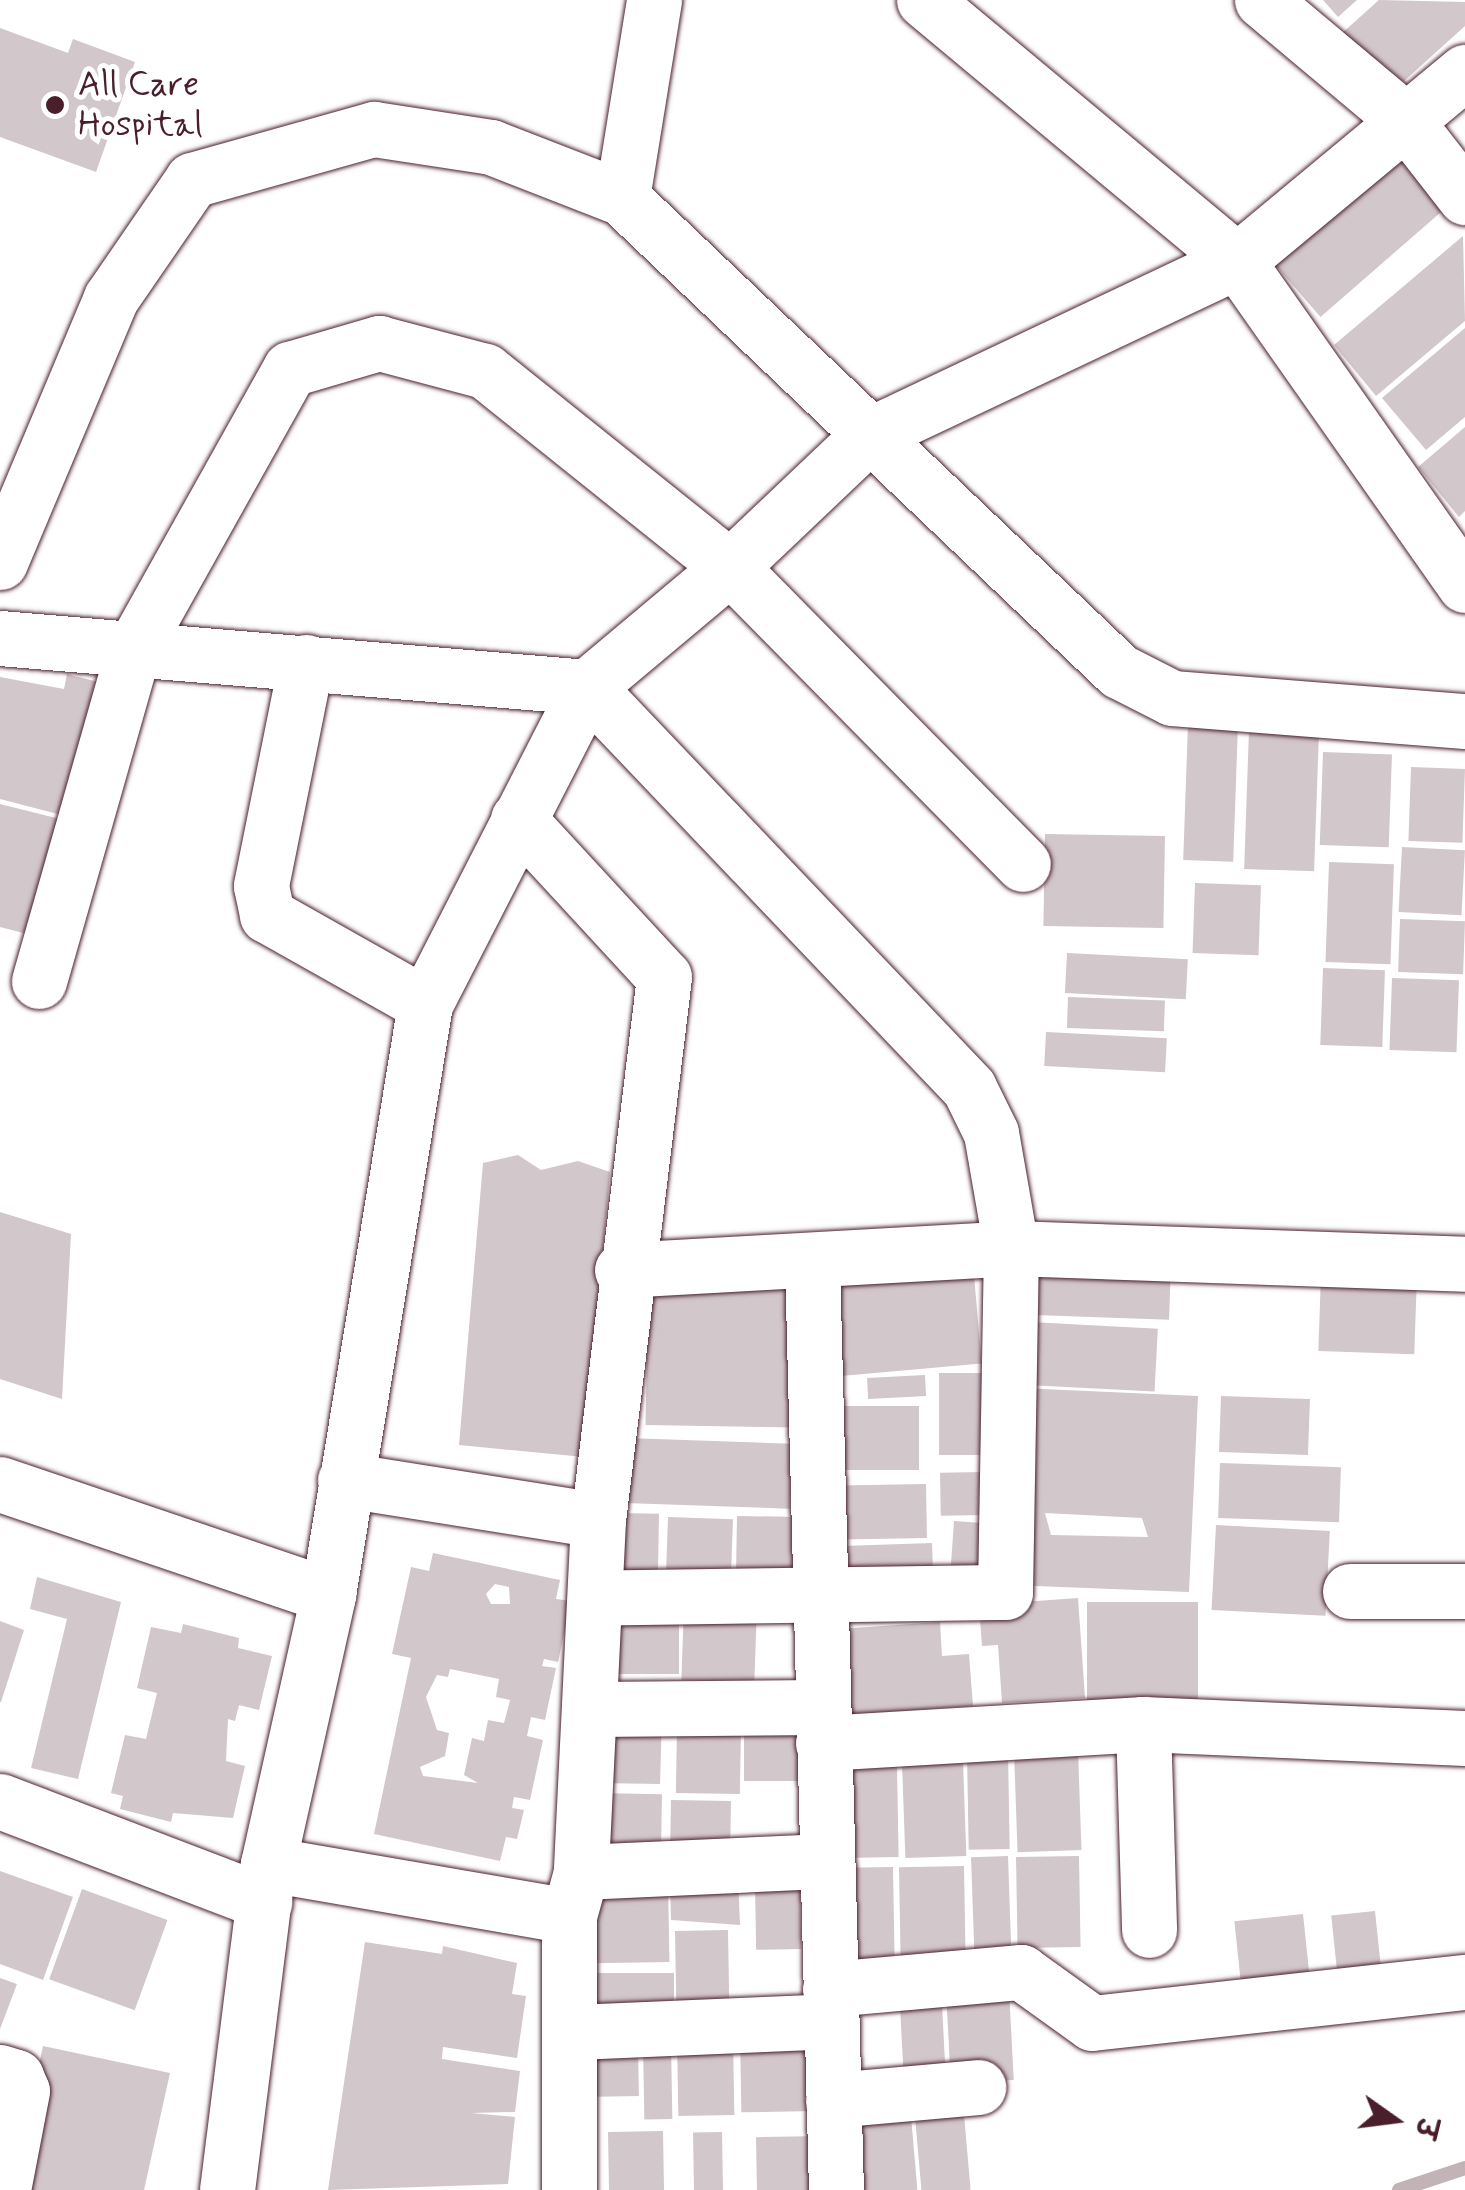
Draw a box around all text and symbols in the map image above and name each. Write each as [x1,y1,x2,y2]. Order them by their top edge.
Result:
place label: All Care Hospital [78,64,203,146]
marker: All Care Hospital [42,92,68,118]
north arrow [1345,2070,1445,2170]
text: उ [1404,2114,1445,2141]

